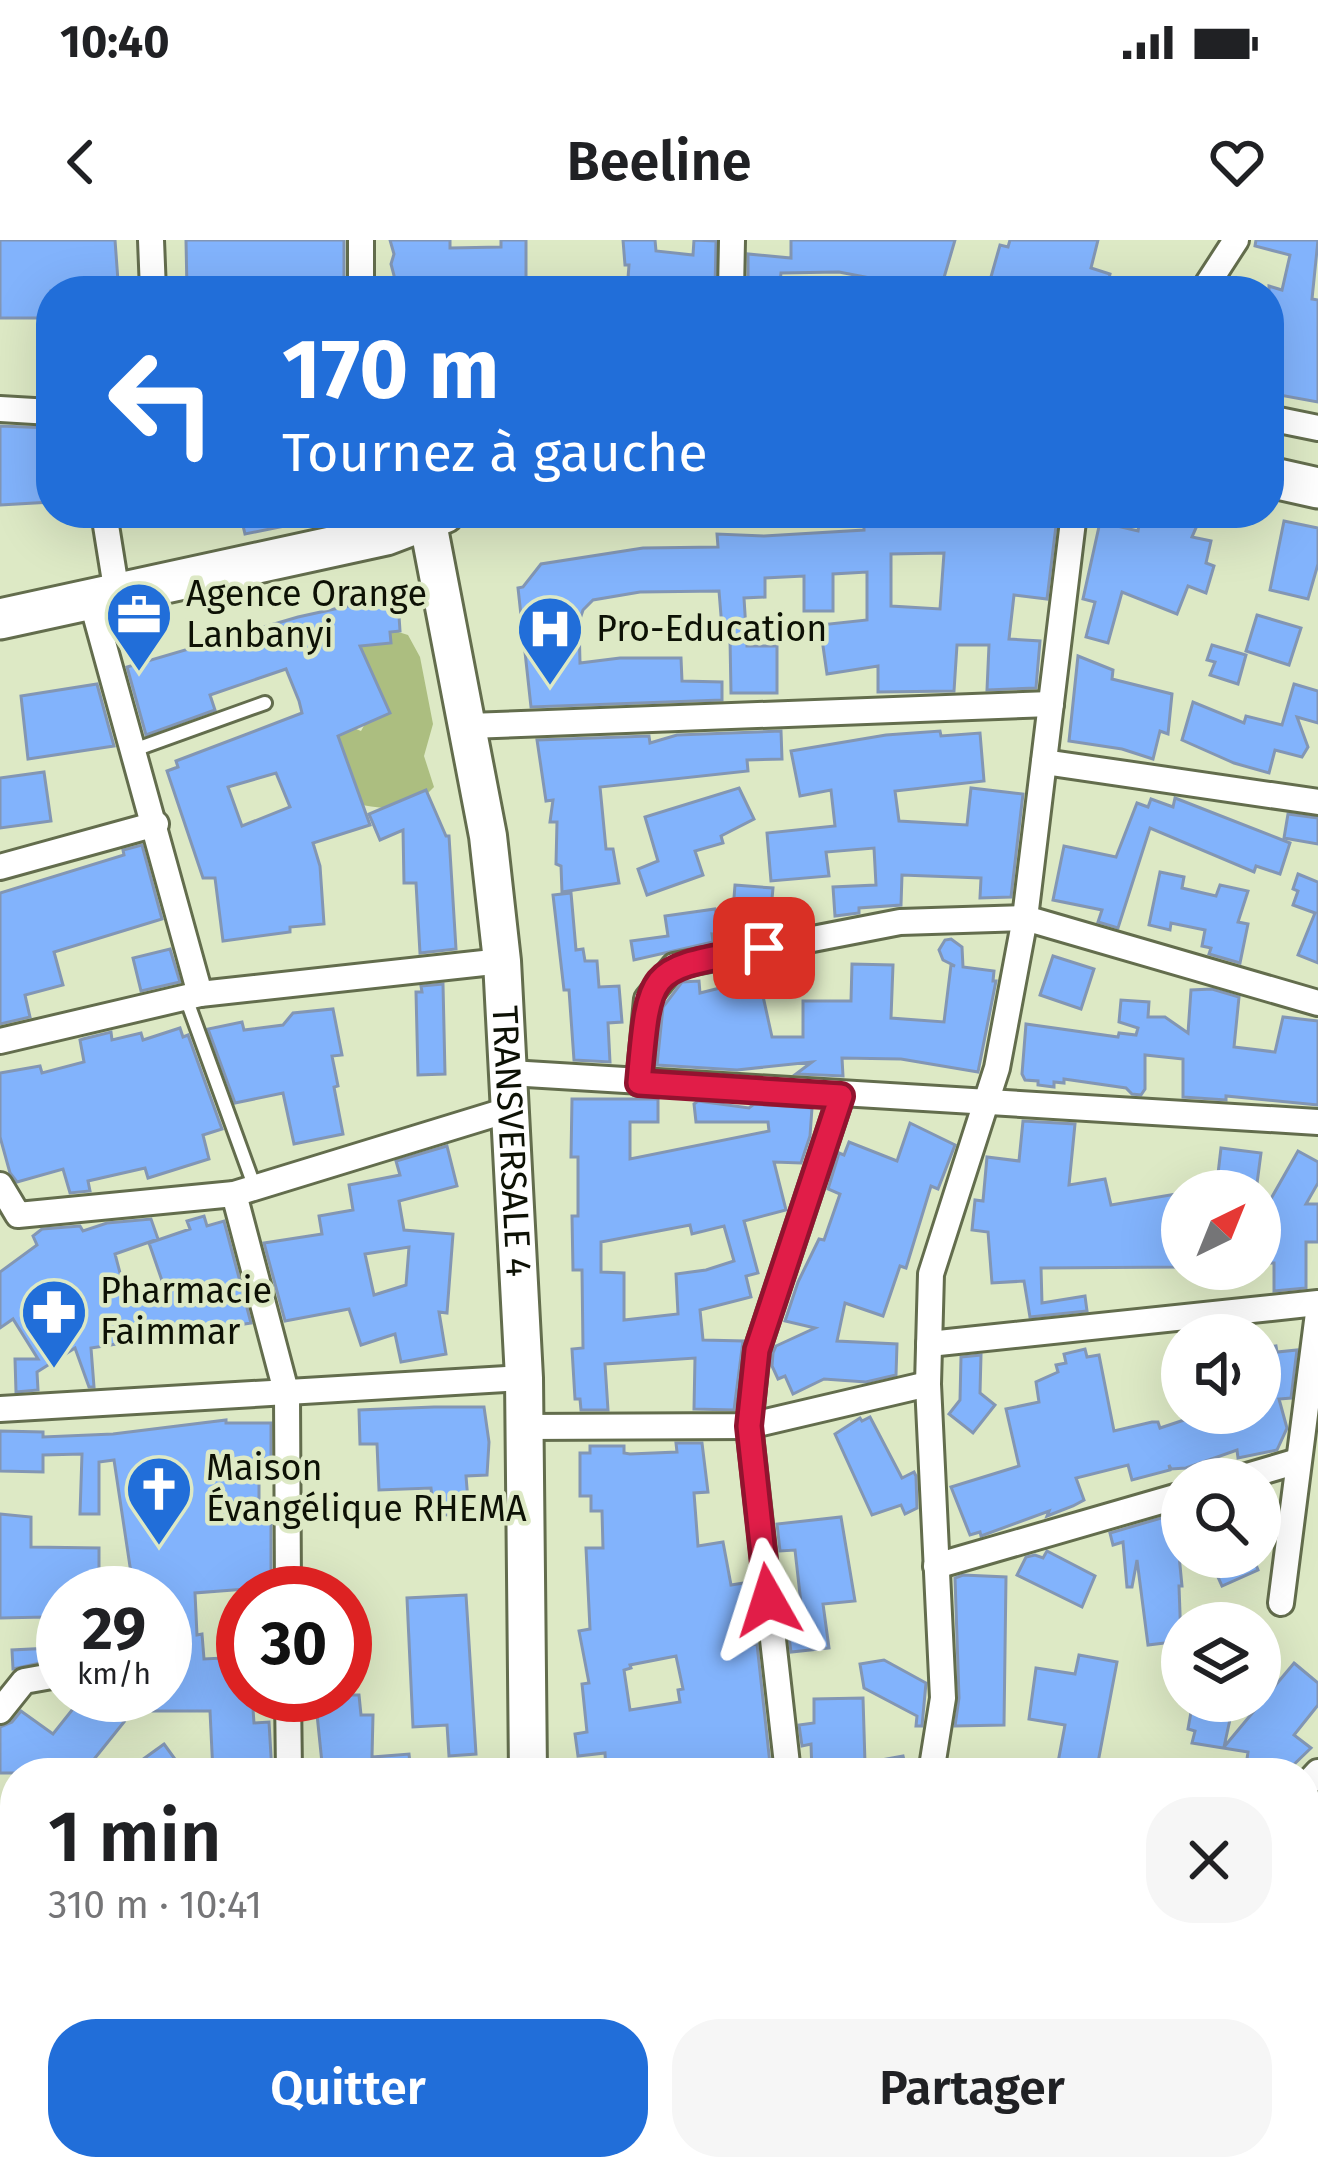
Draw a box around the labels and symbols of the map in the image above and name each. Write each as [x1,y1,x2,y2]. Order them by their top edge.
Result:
place label: Agence Orange Lanbanyi [186,572,427,657]
office icon: Agence Orange Lanbanyi [104,580,174,674]
hospital icon: Pro-Education [515,594,585,688]
place label: Pro-Education [596,607,827,651]
pin [713,897,815,999]
street label: TRANSVERSALE 4 [482,1005,541,1278]
north arrow [1161,1170,1281,1290]
place label: Pharmacie Faimmar [100,1269,272,1354]
pharmacy icon: Pharmacie Faimmar [19,1277,89,1371]
place label: Maison Évangélique RHEMA [206,1446,527,1531]
church icon: Maison Évangélique RHEMA [124,1454,194,1548]
position arrow [705,1537,831,1663]
speed limit sign: 30 [216,1566,372,1722]

